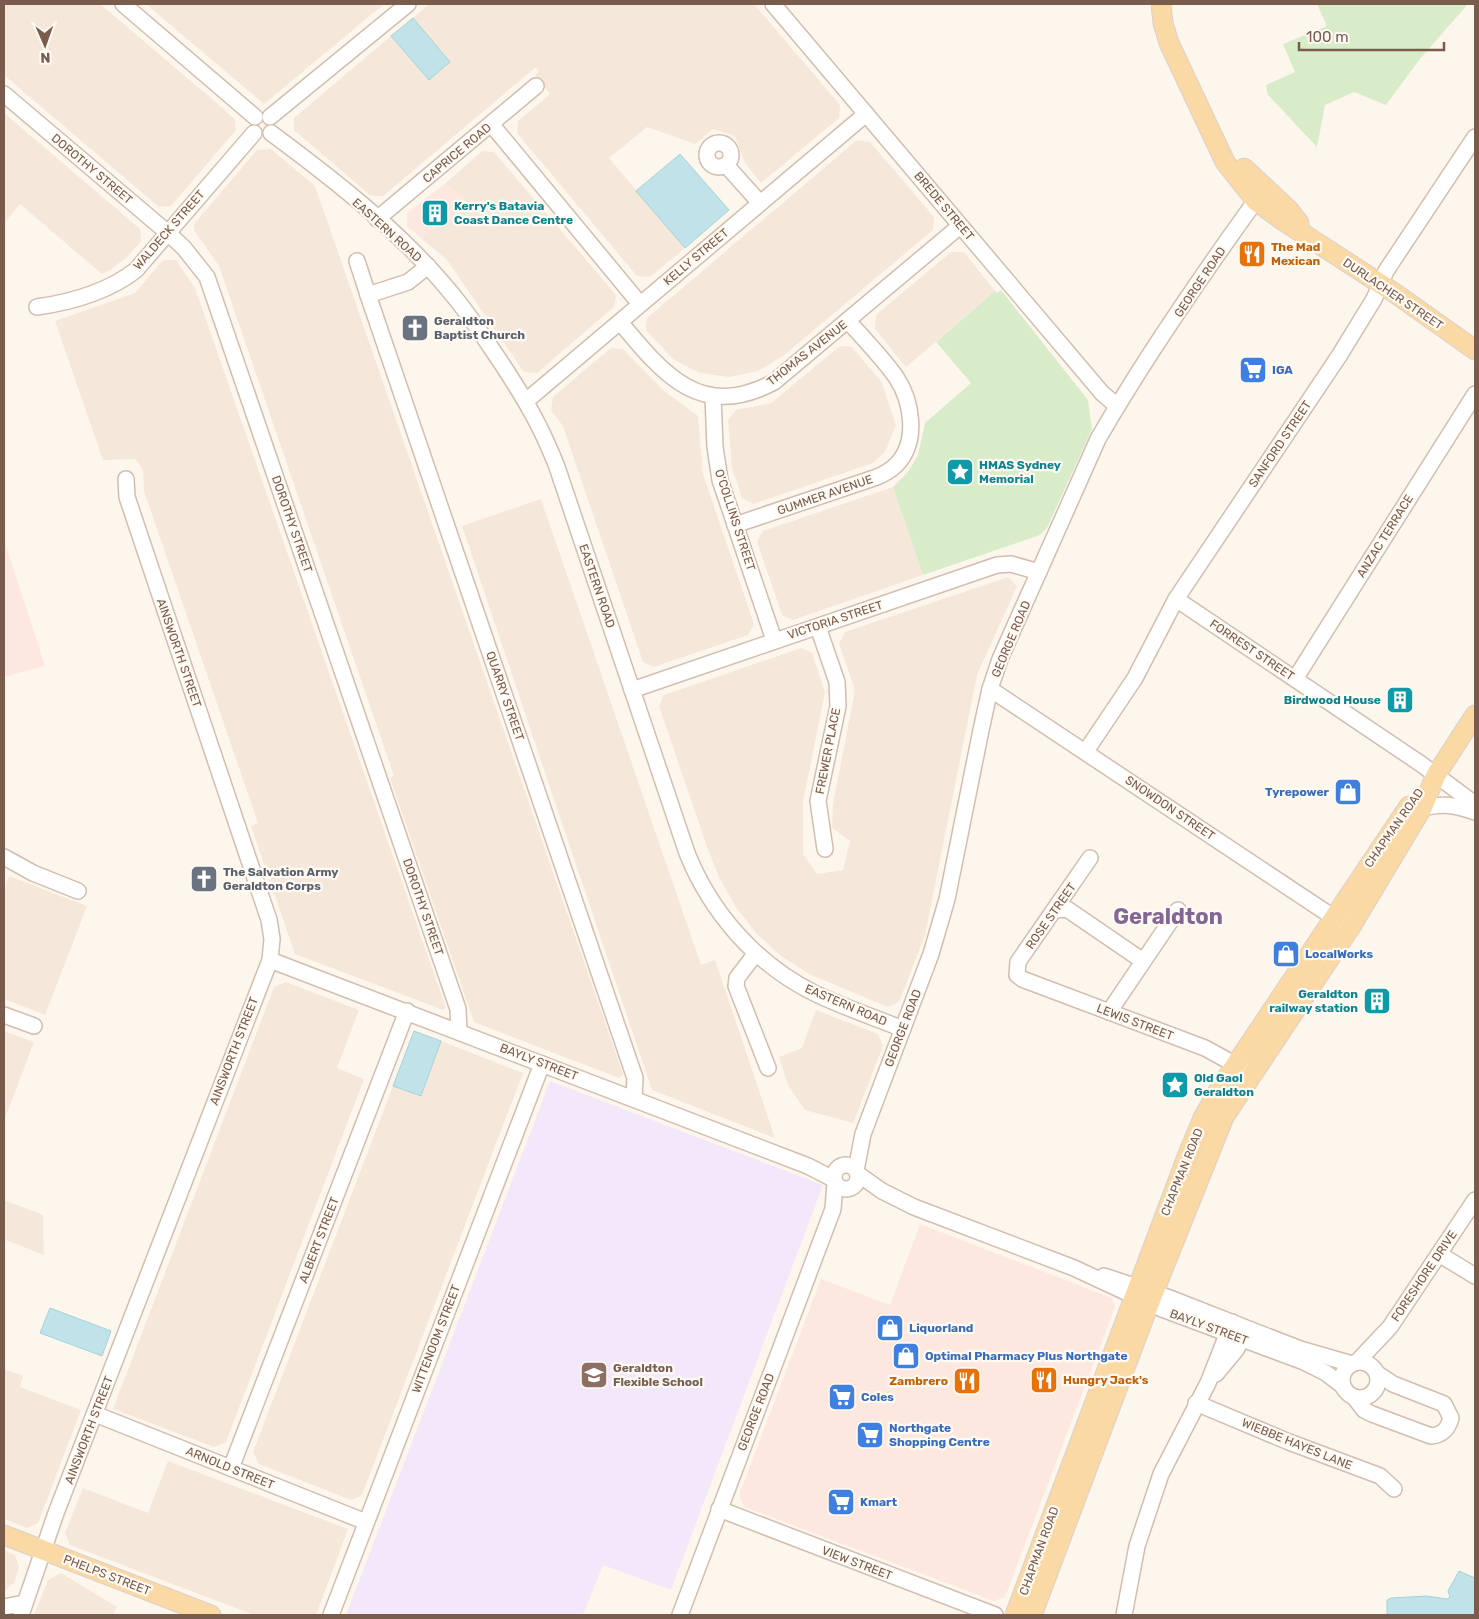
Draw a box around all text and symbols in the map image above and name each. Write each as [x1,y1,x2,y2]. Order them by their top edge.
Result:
north arrow [20,20,70,70]
scale bar [1299,20,1444,52]
text: 100 m [1306,28,1348,46]
text: N [40,49,51,66]
street label: CAPRICE ROAD [420,120,494,186]
street label: DOROTHY STREET [49,131,135,207]
street label: BREDE STREET [911,169,977,243]
street label: WALDECK STREET [131,187,208,273]
street label: EASTERN ROAD [350,195,424,265]
building icon: Kerry's Batavia Coast Dance Centre [420,198,450,228]
place label: Kerry's Batavia Coast Dance Centre [454,199,573,227]
street label: KELLY STREET [661,226,731,288]
restaurant icon: The Mad Mexican [1237,239,1267,269]
place label: The Mad Mexican [1271,240,1321,268]
street label: GEORGE ROAD [1171,244,1229,320]
street label: DURLACHER STREET [1340,255,1446,333]
church icon: Geraldton Baptist Church [400,313,430,343]
place label: Geraldton Baptist Church [434,314,525,342]
street label: THOMAS AVENUE [764,317,850,389]
supermarket icon: IGA [1238,355,1268,385]
place label: IGA [1272,363,1293,377]
street label: SANFORD STREET [1246,398,1314,490]
place icon: HMAS Sydney Memorial [945,457,975,487]
place label: HMAS Sydney Memorial [979,458,1061,486]
street label: O'COLLINS STREET [712,467,758,573]
street label: GUMMER AVENUE [775,472,875,518]
street label: DOROTHY STREET [269,474,315,574]
street label: ANZAC TERRACE [1354,492,1416,580]
street label: EASTERN ROAD [576,542,618,630]
street label: AINSWORTH STREET [154,597,204,709]
street label: VICTORIA STREET [786,598,885,642]
street label: GEORGE ROAD [989,599,1033,679]
street label: FORREST STREET [1207,617,1297,683]
street label: QUARRY STREET [483,649,527,743]
building icon: Birdwood House [1385,685,1415,715]
place label: Birdwood House [1284,693,1381,707]
street label: FREWER PLACE [813,707,843,795]
street label: SNOWDON STREET [1123,773,1217,843]
shop icon: Tyrepower [1333,777,1363,807]
place label: Tyrepower [1265,785,1330,799]
street label: CHAPMAN ROAD [1362,786,1426,870]
street label: DOROTHY STREET [400,857,446,957]
church icon: The Salvation Army Geraldton Corps [189,864,219,894]
place label: The Salvation Army Geraldton Corps [223,865,339,893]
street label: ROSE STREET [1023,880,1079,952]
district label: Geraldton [1113,903,1223,930]
shop icon: LocalWorks [1271,939,1301,969]
place label: LocalWorks [1305,947,1373,961]
street label: EASTERN ROAD [803,981,889,1029]
building icon: Geraldton railway station [1362,986,1392,1016]
street label: GEORGE ROAD [882,987,924,1069]
place label: Geraldton railway station [1269,987,1358,1015]
street label: AINSWORTH STREET [207,995,261,1107]
street label: LEWIS STREET [1095,1001,1175,1043]
street label: BAYLY STREET [498,1041,580,1083]
place icon: Old Gaol Geraldton [1160,1070,1190,1100]
place label: Old Gaol Geraldton [1194,1071,1254,1099]
street label: CHAPMAN ROAD [1158,1126,1206,1218]
street label: ALBERT STREET [296,1195,342,1285]
street label: FORESHORE DRIVE [1388,1228,1460,1324]
street label: WITTENOOM STREET [409,1283,463,1395]
street label: BAYLY STREET [1168,1306,1250,1348]
shop icon: Liquorland [875,1313,905,1343]
place label: Liquorland [909,1321,973,1335]
shop icon: Optimal Pharmacy Plus Northgate [891,1341,921,1371]
place label: Optimal Pharmacy Plus Northgate [925,1349,1128,1363]
school or university icon: Geraldton Flexible School [579,1360,609,1390]
place label: Geraldton Flexible School [613,1361,703,1389]
restaurant icon: Hungry Jack's [1029,1365,1059,1395]
restaurant icon: Zambrero [952,1366,982,1396]
street label: GEORGE ROAD [735,1371,777,1453]
place label: Hungry Jack's [1063,1373,1149,1387]
street label: AINSWORTH STREET [62,1374,116,1486]
place label: Zambrero [889,1374,948,1388]
supermarket icon: Coles [827,1382,857,1412]
place label: Coles [861,1390,894,1404]
street label: WIEBBE HAYES LANE [1240,1415,1354,1473]
supermarket icon: Northgate Shopping Centre [855,1420,885,1450]
place label: Northgate Shopping Centre [889,1421,990,1449]
street label: ARNOLD STREET [184,1444,276,1492]
supermarket icon: Kmart [826,1487,856,1517]
place label: Kmart [860,1495,897,1509]
street label: CHAPMAN ROAD [1016,1505,1062,1597]
street label: VIEW STREET [820,1543,894,1583]
street label: PHELPS STREET [62,1552,153,1598]

